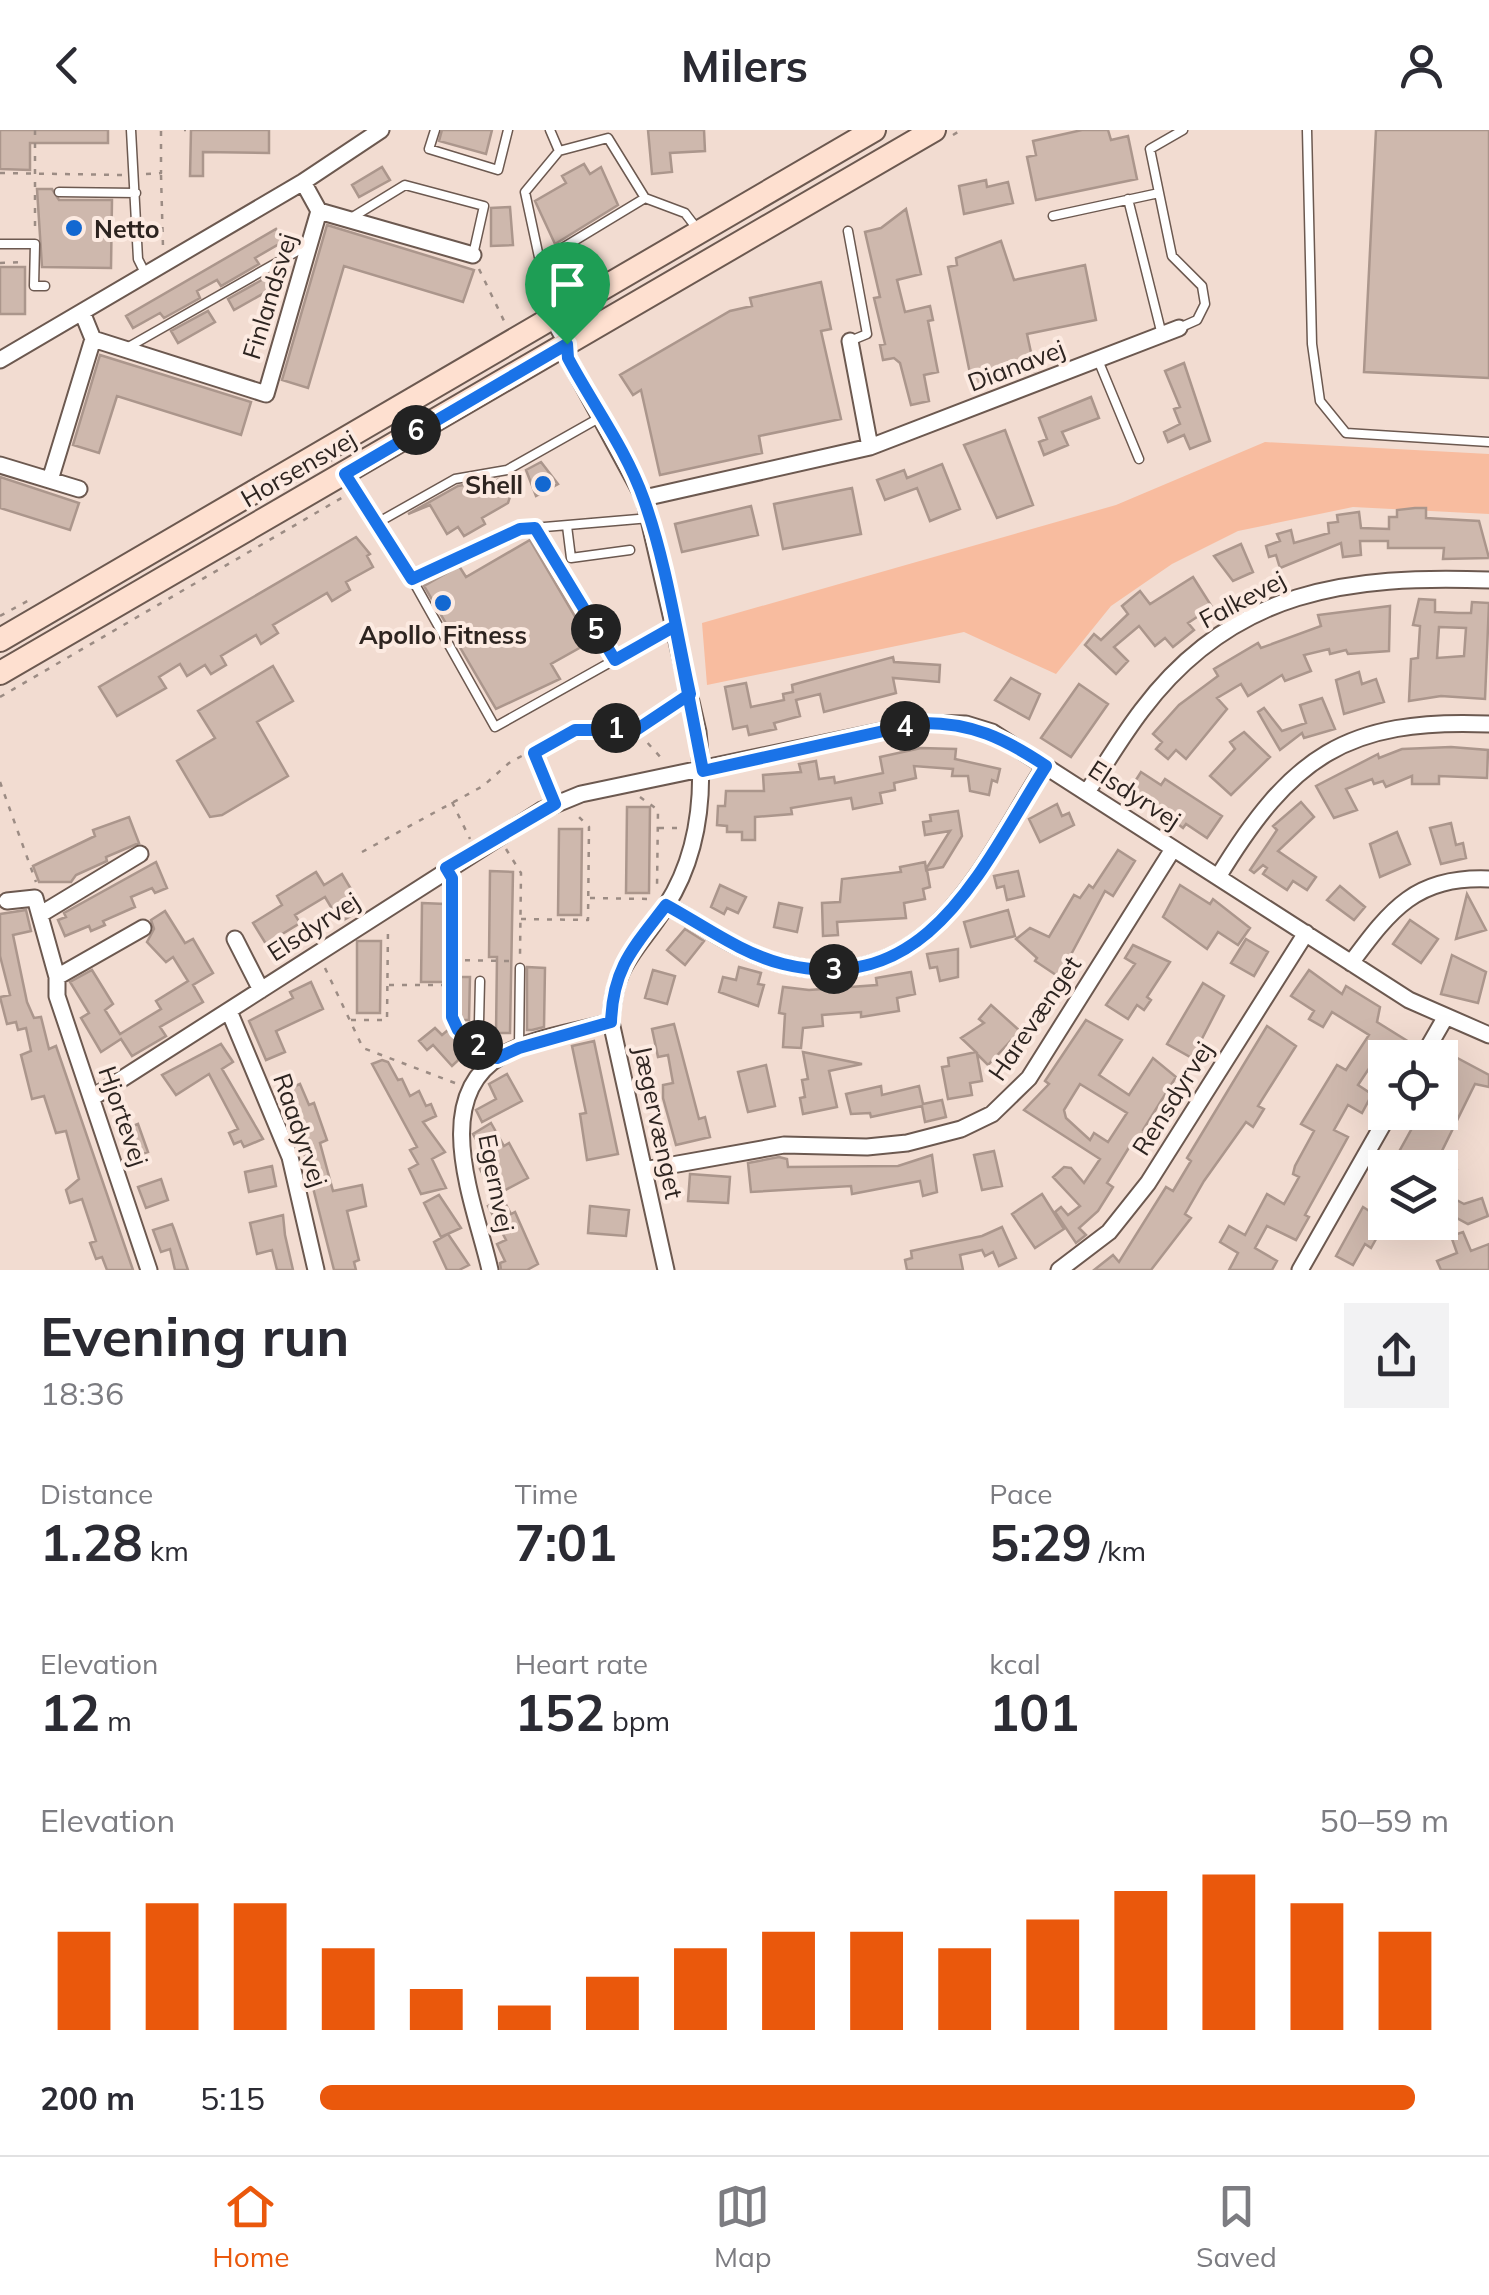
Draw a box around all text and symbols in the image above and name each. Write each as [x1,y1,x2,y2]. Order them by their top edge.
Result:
text: Milers [681,37,808,93]
icon: back [40,38,95,93]
icon: person [1394,38,1449,93]
place label: Netto [94,213,159,244]
marker: Netto [63,217,85,239]
street label: Finlandsvej [235,229,303,363]
pin [525,242,610,345]
icon: arrive [540,257,595,312]
street label: Dianavej [963,332,1069,398]
pin: 6 [391,405,441,455]
text: 6 [408,412,424,447]
street label: Horsensvej [235,423,361,513]
place label: Shell [465,469,523,500]
marker: Shell [532,473,554,495]
street label: Falkevej [1194,563,1290,635]
marker: Apollo Fitness [432,592,454,614]
pin: 5 [571,604,621,654]
text: 5 [588,611,604,646]
place label: Apollo Fitness [359,619,527,650]
pin: 4 [880,701,930,751]
pin: 1 [591,703,641,753]
text: 4 [897,708,913,743]
text: 1 [608,710,624,745]
street label: Elsdyrvej [1083,753,1187,835]
street label: Elsdyrvej [261,885,365,967]
pin: 3 [809,944,859,994]
street label: Harevænget [981,950,1087,1086]
text: 3 [826,951,842,986]
pin: 2 [453,1020,503,1070]
text: 2 [470,1027,486,1062]
street label: Rensdyrvej [1125,1035,1219,1161]
map controls [1368,1040,1458,1240]
button: locate [1368,1040,1458,1130]
street label: Jægervænget [628,1043,690,1202]
street label: Hjortevej [92,1062,156,1170]
street label: Raadyrvej [267,1069,335,1191]
street label: Egernvej [472,1131,522,1235]
button: layers [1368,1150,1458,1240]
text: Evening run [40,1301,349,1370]
button: share [1344,1303,1449,1408]
text: 18:36 [40,1373,124,1413]
text: Distance [40,1476,153,1511]
text: Time [515,1476,578,1511]
text: Pace [989,1476,1053,1511]
text: 1.28 [40,1511,142,1574]
text: 7:01 [515,1511,617,1574]
text: 5:29 [989,1511,1092,1574]
text: km [142,1533,189,1568]
text: /km [1092,1533,1146,1568]
text: Elevation [40,1646,158,1681]
text: Heart rate [515,1646,648,1681]
text: kcal [989,1646,1041,1681]
text: 12 [40,1681,100,1744]
text: 152 [515,1681,605,1744]
text: 101 [989,1681,1079,1744]
text: m [100,1703,132,1738]
text: bpm [605,1703,670,1738]
text: Elevation [40,1800,175,1840]
text: 50–59 m [1320,1800,1449,1840]
text: 200 m [40,2078,135,2118]
text: 5:15 [200,2078,265,2118]
tab: Home [212,2179,289,2274]
tab: Map [714,2179,772,2274]
tab: Saved [1196,2179,1277,2274]

